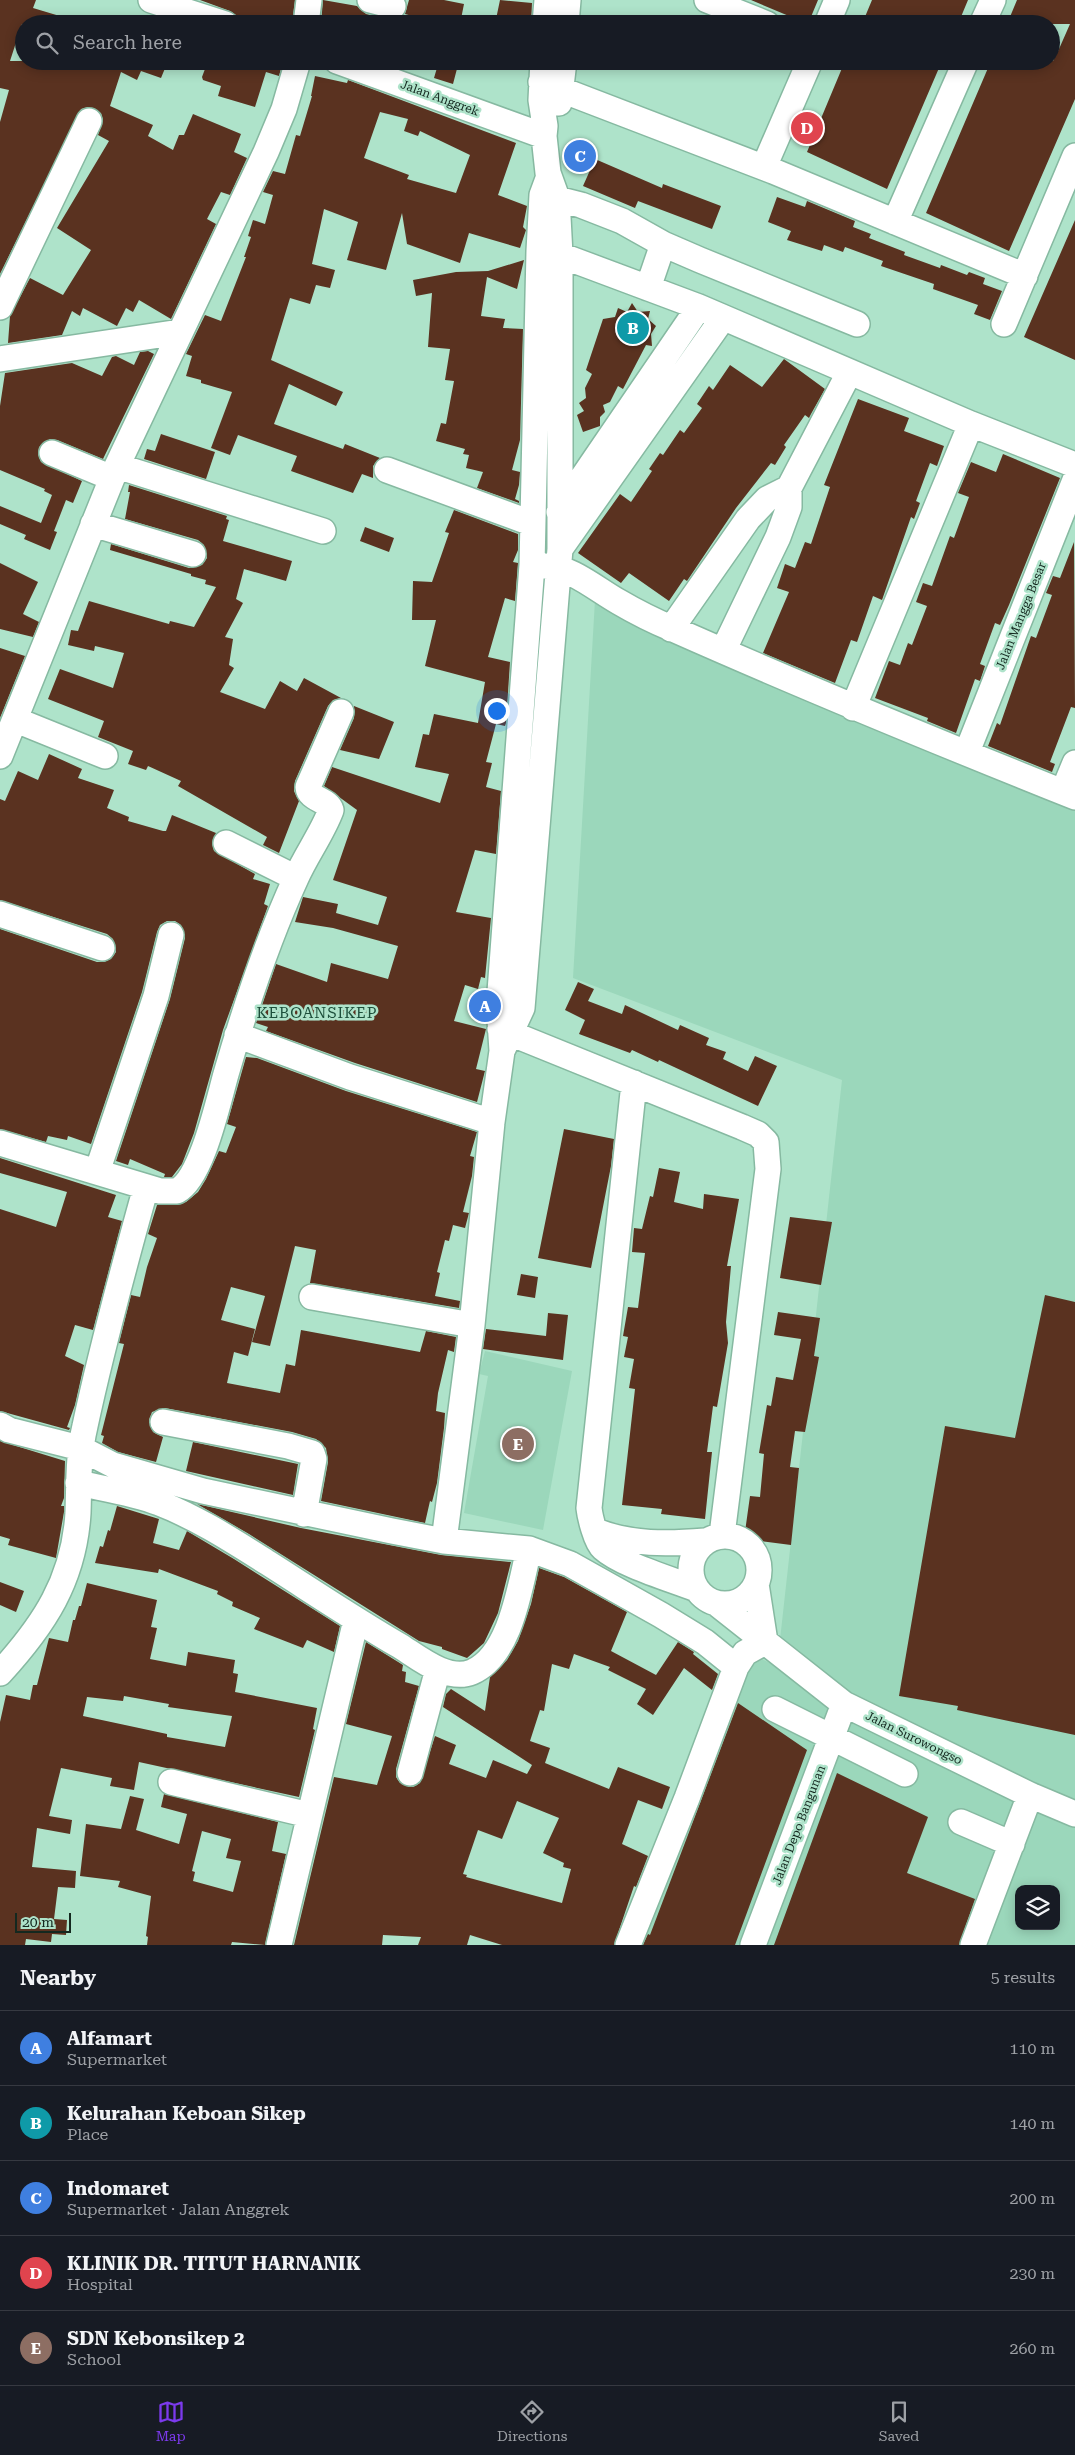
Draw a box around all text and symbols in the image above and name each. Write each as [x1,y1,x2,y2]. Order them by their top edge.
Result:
search box [15,15,1060,70]
icon: search [33,29,61,57]
text: Search here [73,31,182,54]
street label: Jalan Anggrek [399,77,482,119]
pin: D [791,109,823,147]
pin: C [564,137,596,175]
pin: B [617,309,649,347]
street label: Jalan Mangga Besar [993,560,1049,672]
your location [484,698,510,724]
pin: A [469,987,501,1025]
district label: KEBOANSIKEP [257,1004,377,1022]
pin: E [502,1425,534,1463]
street label: Jalan Surowongso [864,1709,964,1767]
street label: Jalan Depo Bangunan [770,1763,828,1887]
map controls [1015,1885,1060,1930]
button: layers [1015,1885,1060,1930]
scale bar [15,1910,71,1933]
text: 20 m [22,1914,54,1930]
text: Nearby [20,1966,96,1990]
text: 5 results [991,1968,1055,1987]
text: Alfamart [67,2027,152,2050]
text: A [30,2039,42,2058]
text: 110 m [1009,2039,1055,2058]
text: Supermarket [67,2050,167,2069]
text: Kelurahan Keboan Sikep [67,2102,306,2125]
text: B [30,2114,42,2133]
text: 140 m [1009,2114,1055,2133]
text: Place [67,2125,108,2144]
text: Indomaret [67,2177,169,2200]
text: C [30,2189,42,2208]
text: 200 m [1009,2189,1055,2208]
text: Supermarket · Jalan Anggrek [67,2200,290,2219]
text: KLINIK DR. TITUT HARNANIK [67,2252,361,2275]
text: D [30,2264,42,2283]
text: 230 m [1009,2264,1055,2283]
text: Hospital [67,2275,133,2294]
text: SDN Kebonsikep 2 [67,2327,245,2350]
text: E [31,2339,41,2358]
text: 260 m [1009,2339,1055,2358]
text: School [67,2350,121,2369]
tab: Map [156,2398,186,2444]
tab: Directions [497,2398,567,2444]
tab: Saved [879,2398,919,2444]

